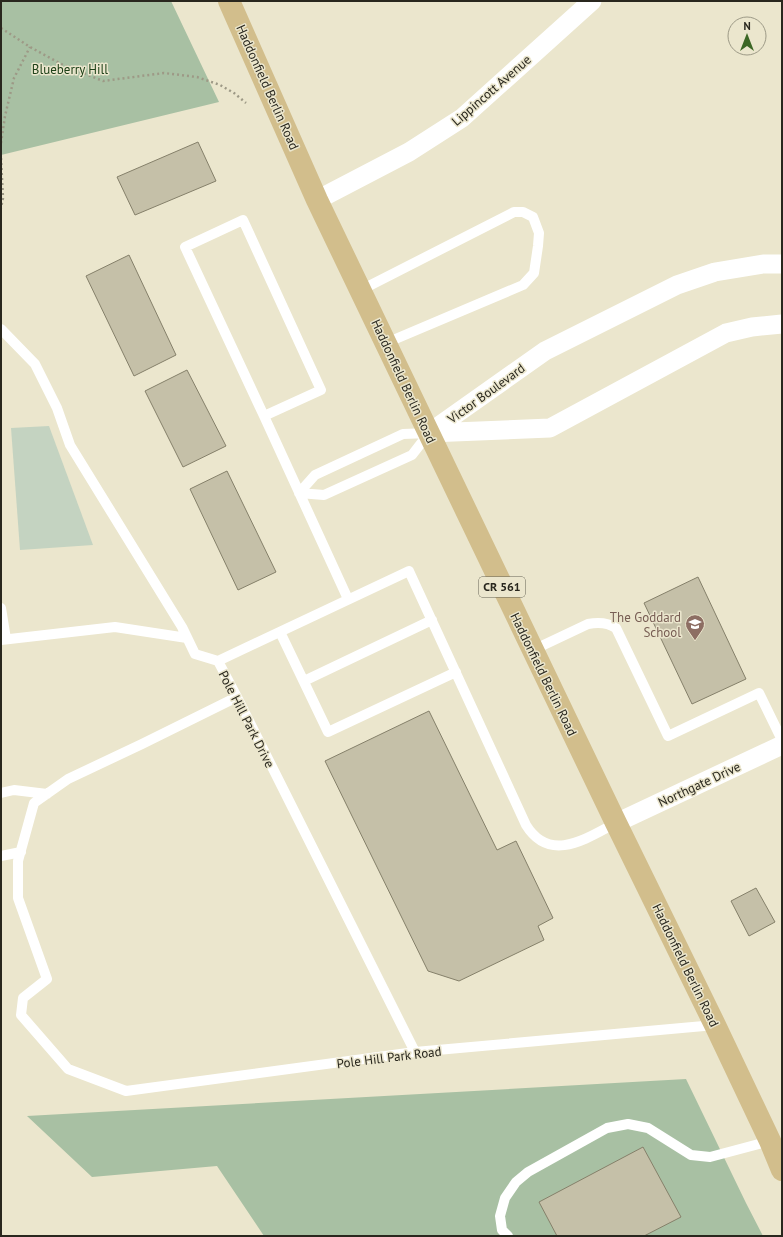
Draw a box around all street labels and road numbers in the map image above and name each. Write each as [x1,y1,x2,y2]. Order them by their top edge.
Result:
street label: Haddonfield Berlin Road [232,22,303,152]
street label: Lippincott Avenue [448,51,535,130]
street label: Haddonfield Berlin Road [367,316,440,446]
street label: Victor Boulevard [443,360,528,428]
road number: CR 561 [479,577,525,597]
street label: Haddonfield Berlin Road [506,610,581,739]
street label: Pole Hill Park Drive [215,668,278,771]
street label: Northgate Drive [655,758,743,811]
street label: Haddonfield Berlin Road [648,901,723,1030]
street label: Pole Hill Park Road [336,1043,442,1072]

